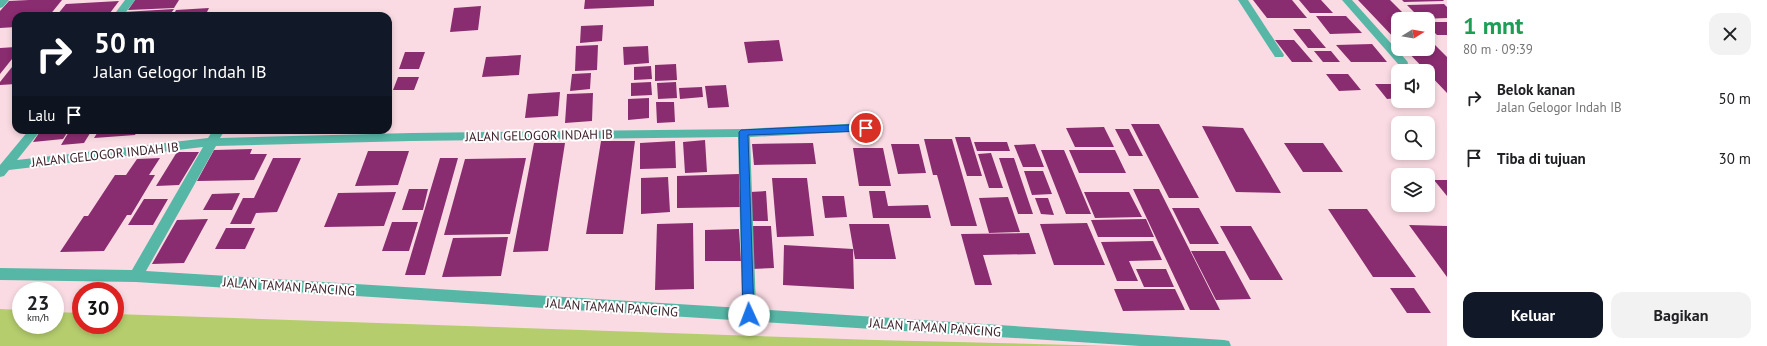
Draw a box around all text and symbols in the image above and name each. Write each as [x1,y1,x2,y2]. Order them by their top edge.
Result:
text: 1 mnt [1463,10,1523,41]
north arrow [1391,12,1435,56]
map controls [1391,12,1435,212]
button: close [1709,13,1751,55]
text: 50 m [94,24,155,61]
icon: right [28,28,80,80]
text: 80 m · 09:39 [1463,41,1533,58]
text: Jalan Gelogor Indah IB [94,60,266,83]
button: sound [1391,64,1435,108]
text: Belok kanan [1497,80,1575,99]
icon: right [1463,87,1485,109]
text: 50 m [1718,89,1751,108]
text: Jalan Gelogor Indah IB [1497,99,1622,116]
icon: arrive [63,104,85,126]
text: Lalu [28,106,55,125]
pin [849,111,883,145]
button: search [1391,116,1435,160]
icon: arrive [855,117,877,139]
street label: JALAN GELOGOR INDAH IB [464,126,613,145]
street label: JALAN GELOGOR INDAH IB [30,138,179,171]
icon: arrive [1463,147,1485,169]
text: Tiba di tujuan [1497,149,1586,168]
text: 30 m [1718,149,1751,168]
button: layers [1391,168,1435,212]
street label: JALAN TAMAN PANCING [221,273,356,300]
speed limit sign: 30 [72,282,124,334]
text: 23 [27,290,49,316]
button: Keluar [1463,292,1603,338]
button: Bagikan [1611,292,1751,338]
street label: JALAN TAMAN PANCING [544,294,679,321]
position arrow [728,294,770,336]
text: km/h [27,311,49,324]
street label: JALAN TAMAN PANCING [867,314,1002,341]

